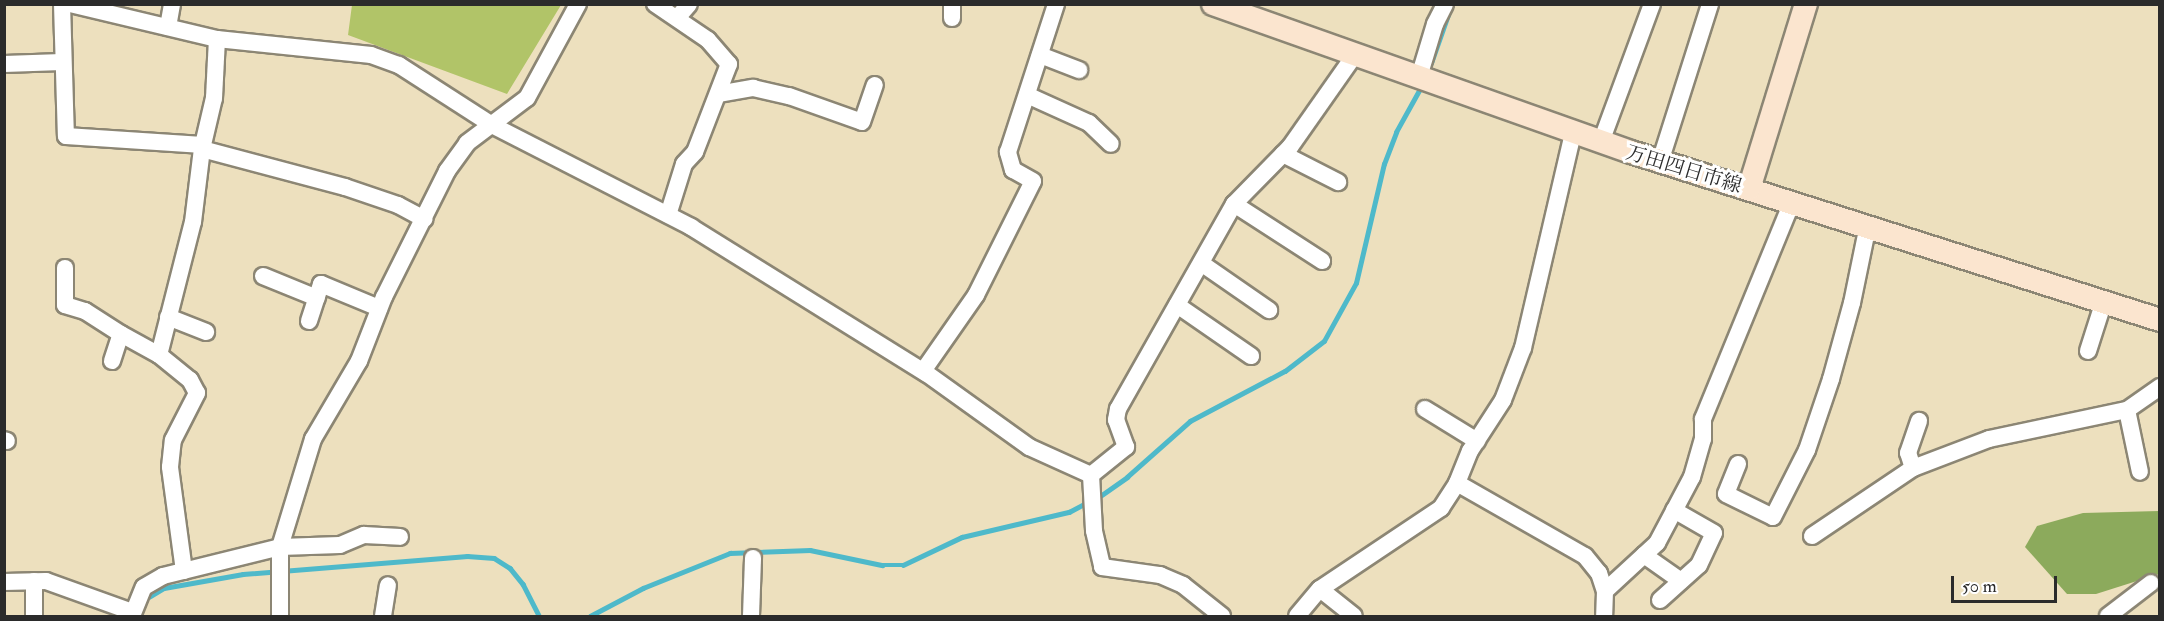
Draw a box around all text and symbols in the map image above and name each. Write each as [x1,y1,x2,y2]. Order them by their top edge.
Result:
street label: 万田四日市線 [1623,140,1745,198]
scale bar [1954,564,2060,602]
text: 50 m [1962,575,1997,598]

